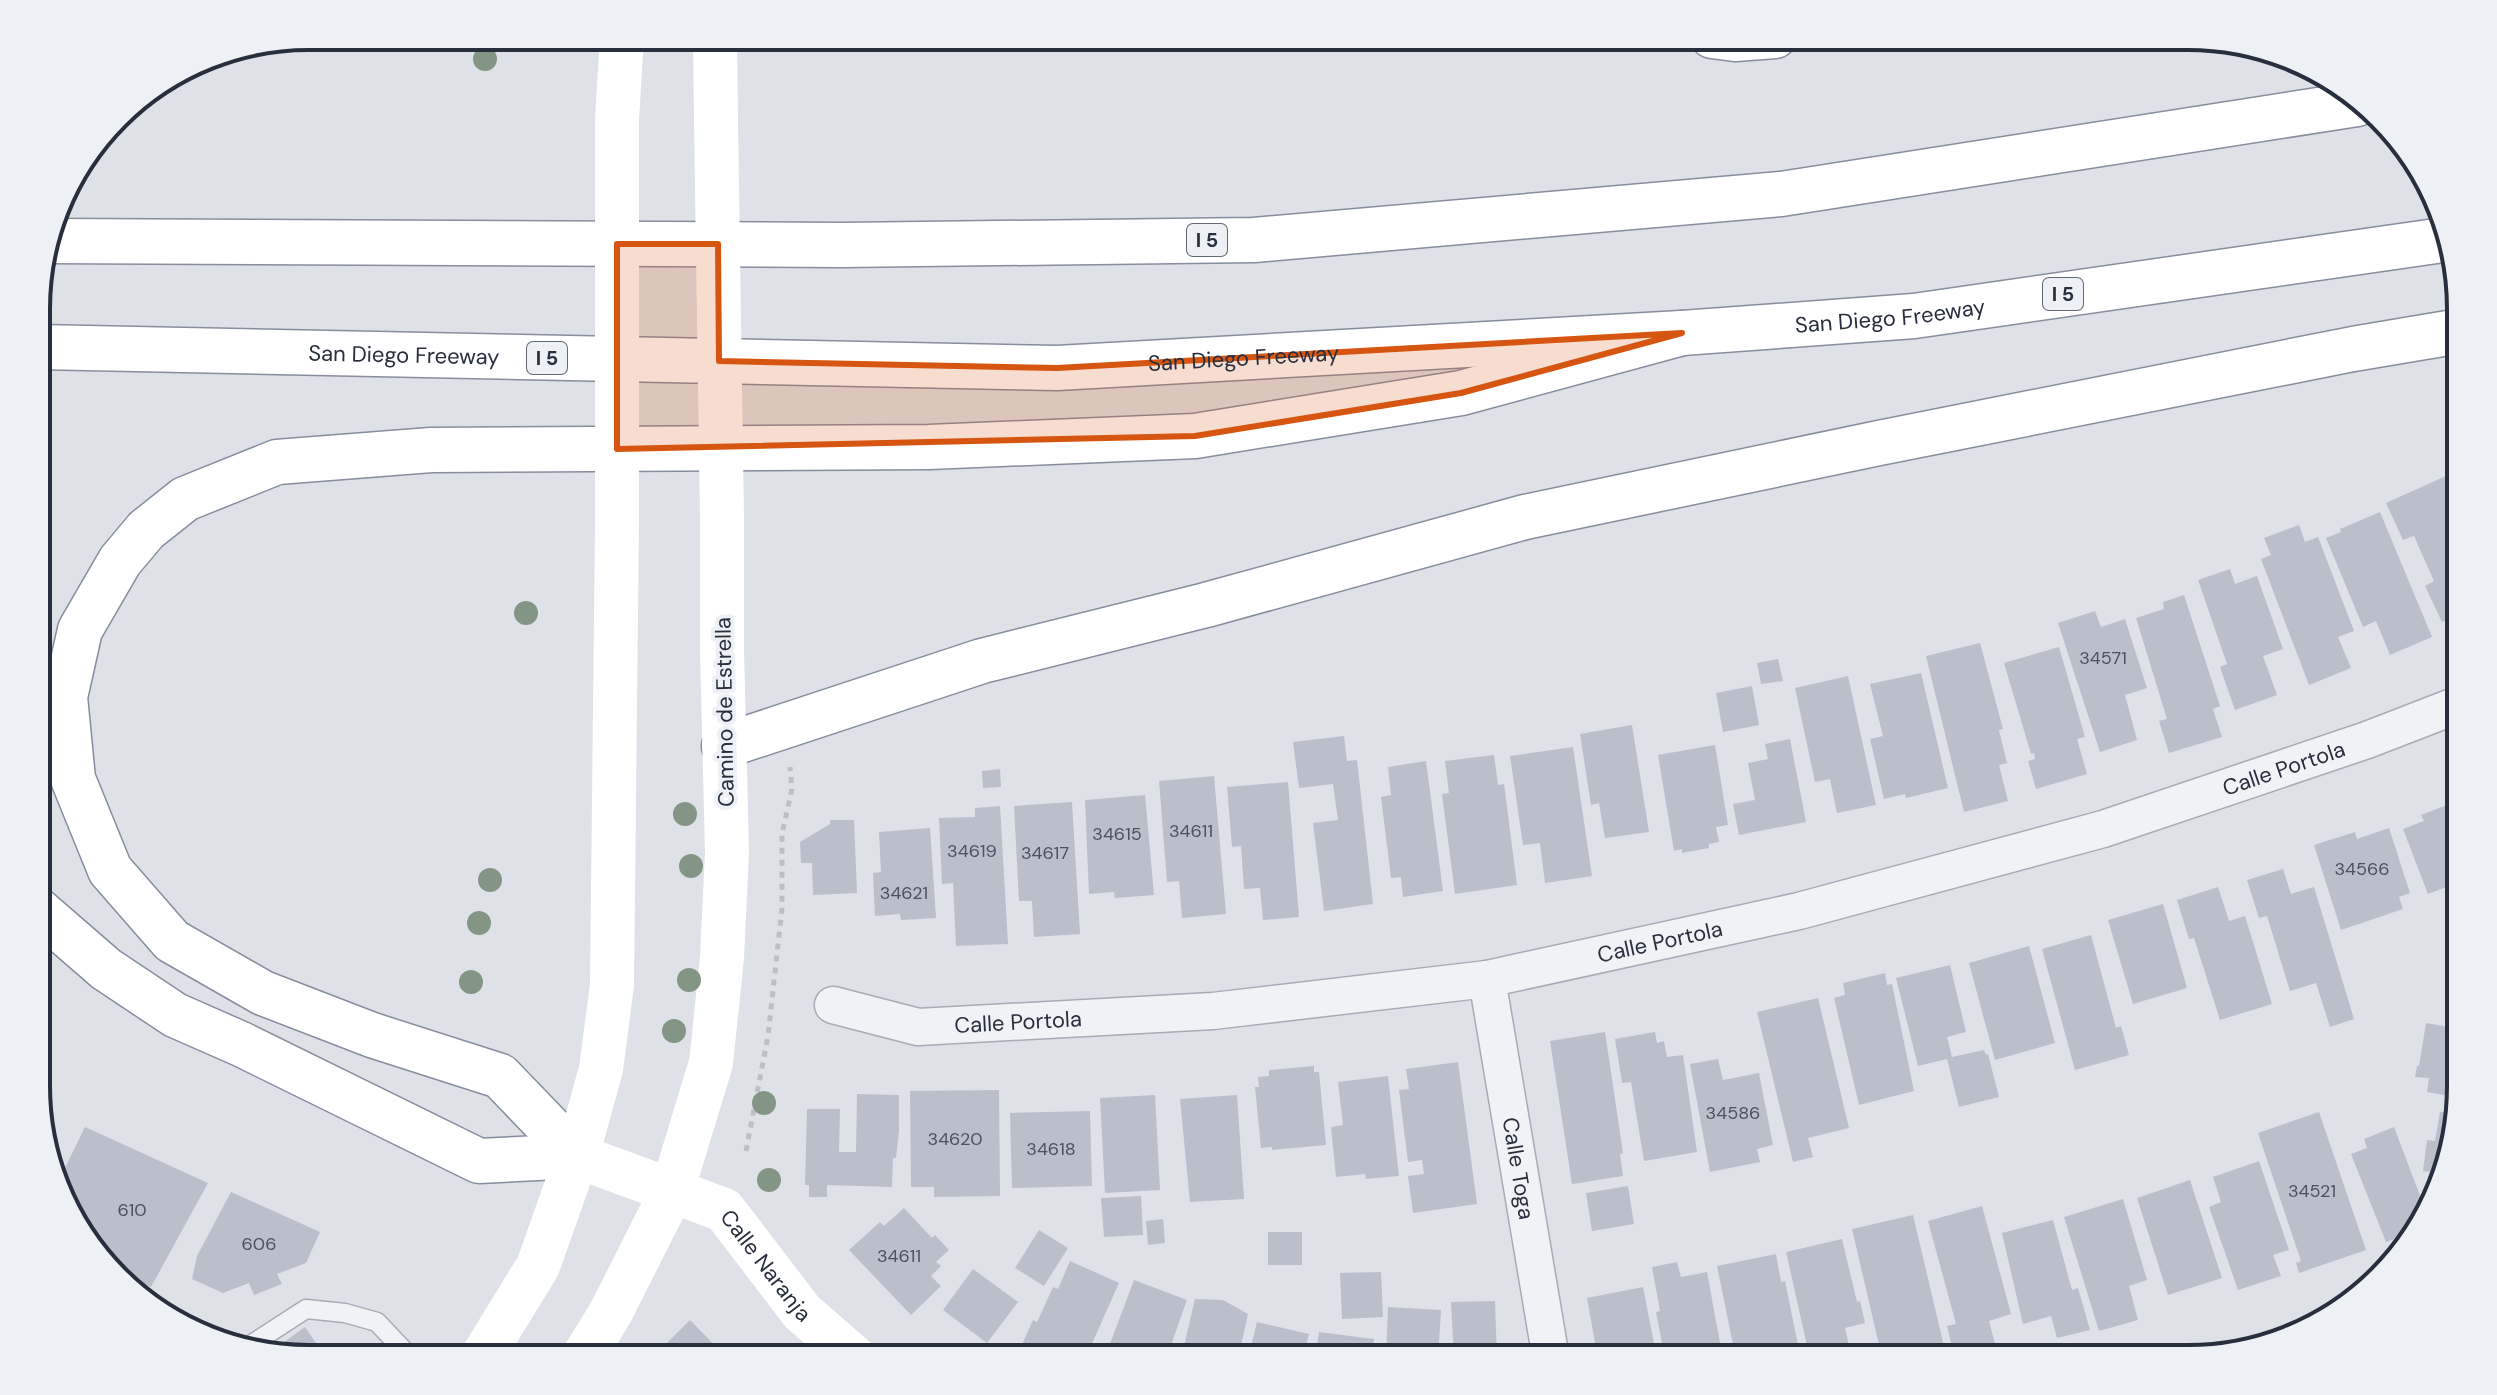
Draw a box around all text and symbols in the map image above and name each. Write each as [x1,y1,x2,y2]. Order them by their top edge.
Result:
road number: I 5 [1187,224,1227,256]
road number: I 5 [2043,278,2083,310]
street label: San Diego Freeway [1794,292,1987,340]
street label: San Diego Freeway [1147,338,1340,378]
street label: San Diego Freeway [308,339,500,372]
road number: I 5 [527,342,567,374]
street label: Camino de Estrella [708,617,741,807]
house number: 34571 [2079,646,2127,670]
street label: Calle Portola [2219,734,2349,803]
house number: 34611 [1169,819,1213,843]
house number: 34615 [1092,822,1142,846]
house number: 34619 [947,839,997,863]
house number: 34617 [1021,841,1069,865]
house number: 34566 [2334,857,2390,881]
house number: 34621 [880,881,928,905]
street label: Calle Portola [1595,914,1725,970]
street label: Calle Portola [954,1004,1083,1040]
house number: 34586 [1706,1101,1760,1125]
street label: Calle Toga [1496,1115,1541,1222]
house number: 34620 [928,1127,982,1151]
house number: 34618 [1026,1137,1076,1161]
house number: 34521 [2288,1179,2336,1203]
house number: 610 [117,1198,147,1222]
street label: Calle Naranja [714,1204,817,1328]
house number: 606 [242,1232,276,1256]
house number: 34611 [877,1244,921,1268]

